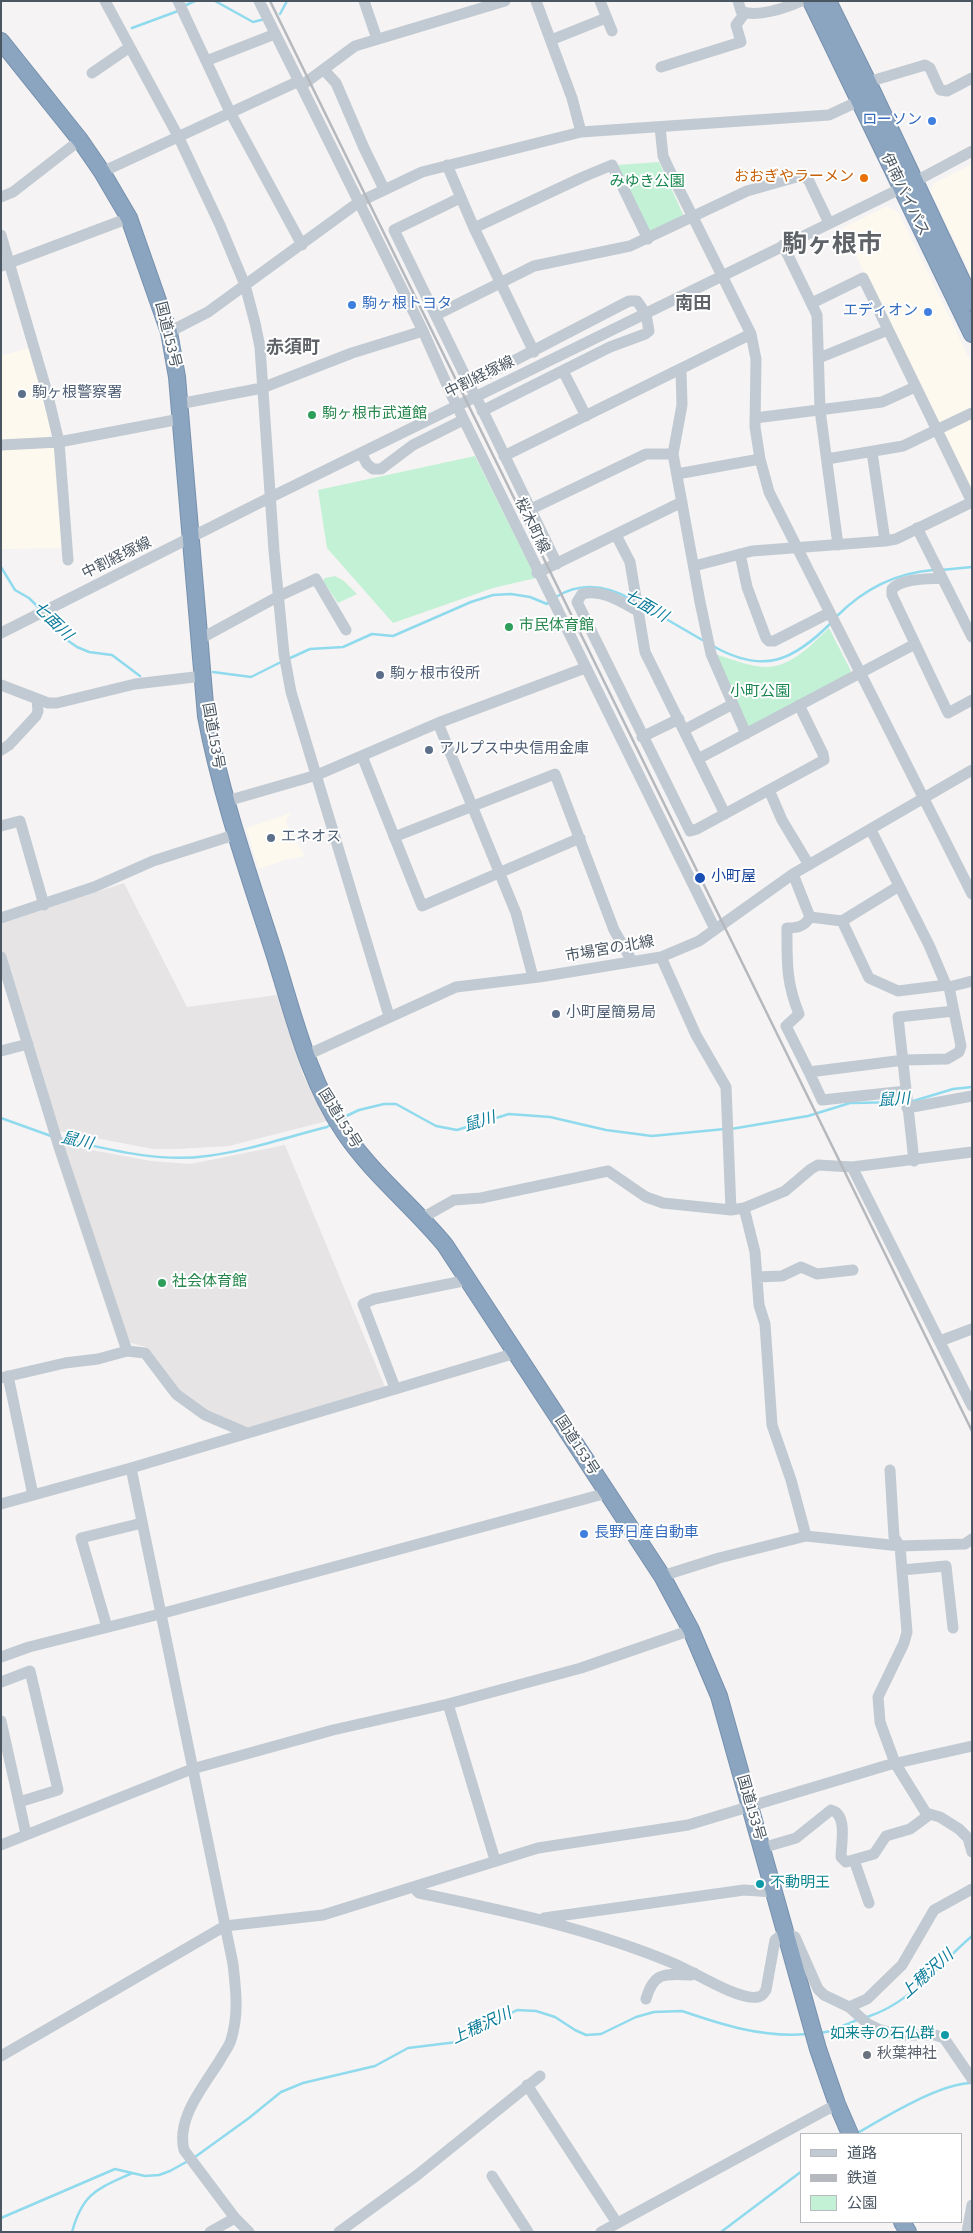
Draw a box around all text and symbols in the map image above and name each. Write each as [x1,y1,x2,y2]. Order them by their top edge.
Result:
place label: ローソン [862,112,922,130]
marker: ローソン [926,115,938,127]
street label: 伊南バイパス [876,151,932,239]
place label: おおぎやラーメン [734,169,854,187]
marker: おおぎやラーメン [858,172,870,184]
park label: みゆき公園 [610,174,684,192]
district label: 駒ヶ根市 [782,232,882,262]
district label: 南田 [675,294,711,316]
place label: 駒ヶ根トヨタ [362,296,452,314]
marker: 駒ヶ根トヨタ [346,299,358,311]
street label: 国道153号 [150,300,184,370]
place label: エディオン [843,303,918,321]
marker: エディオン [922,306,934,318]
district label: 赤須町 [266,338,320,360]
street label: 中割経塚線 [442,353,518,403]
place label: 駒ヶ根警察署 [32,385,122,403]
marker: 駒ヶ根警察署 [16,388,28,400]
place label: 駒ヶ根市武道館 [322,406,427,424]
marker: 駒ヶ根市武道館 [306,409,318,421]
street label: 桜木町線 [510,495,552,557]
street label: 中割経塚線 [79,534,155,584]
water label: 七面川 [619,587,671,627]
water label: 七面川 [28,598,76,646]
place label: 市民体育館 [519,618,594,636]
marker: 市民体育館 [503,621,515,633]
place label: 駒ヶ根市役所 [390,666,480,684]
marker: 駒ヶ根市役所 [374,669,386,681]
park label: 小町公園 [730,684,790,702]
street label: 国道153号 [197,701,227,771]
place label: アルプス中央信用金庫 [439,741,589,759]
marker: アルプス中央信用金庫 [423,744,435,756]
place label: エネオス [281,829,341,847]
marker: エネオス [265,832,277,844]
place label: 小町屋 [711,869,756,887]
marker: 小町屋 [693,871,707,885]
street label: 市場宮の北線 [564,933,656,967]
place label: 小町屋簡易局 [566,1005,656,1023]
marker: 小町屋簡易局 [550,1008,562,1020]
street label: 国道153号 [314,1086,364,1152]
water label: 鼠川 [877,1090,911,1112]
water label: 鼠川 [462,1109,498,1137]
water label: 鼠川 [59,1129,95,1155]
place label: 社会体育館 [172,1274,247,1292]
marker: 社会体育館 [156,1277,168,1289]
street label: 国道153号 [550,1413,602,1479]
place label: 長野日産自動車 [594,1525,699,1543]
marker: 長野日産自動車 [578,1528,590,1540]
street label: 国道153号 [732,1773,768,1843]
place label: 不動明王 [770,1875,830,1893]
marker: 不動明王 [754,1878,766,1890]
water label: 上穂沢川 [898,1946,958,2004]
water label: 上穂沢川 [449,2005,515,2049]
place label: 如来寺の石仏群 [830,2026,935,2044]
marker: 如来寺の石仏群 [939,2029,951,2041]
place label: 秋葉神社 [877,2046,937,2064]
marker: 秋葉神社 [861,2049,873,2061]
legend [800,2133,963,2223]
text: 道路 [847,2143,877,2164]
text: 鉄道 [847,2168,877,2189]
text: 公園 [847,2193,877,2214]

